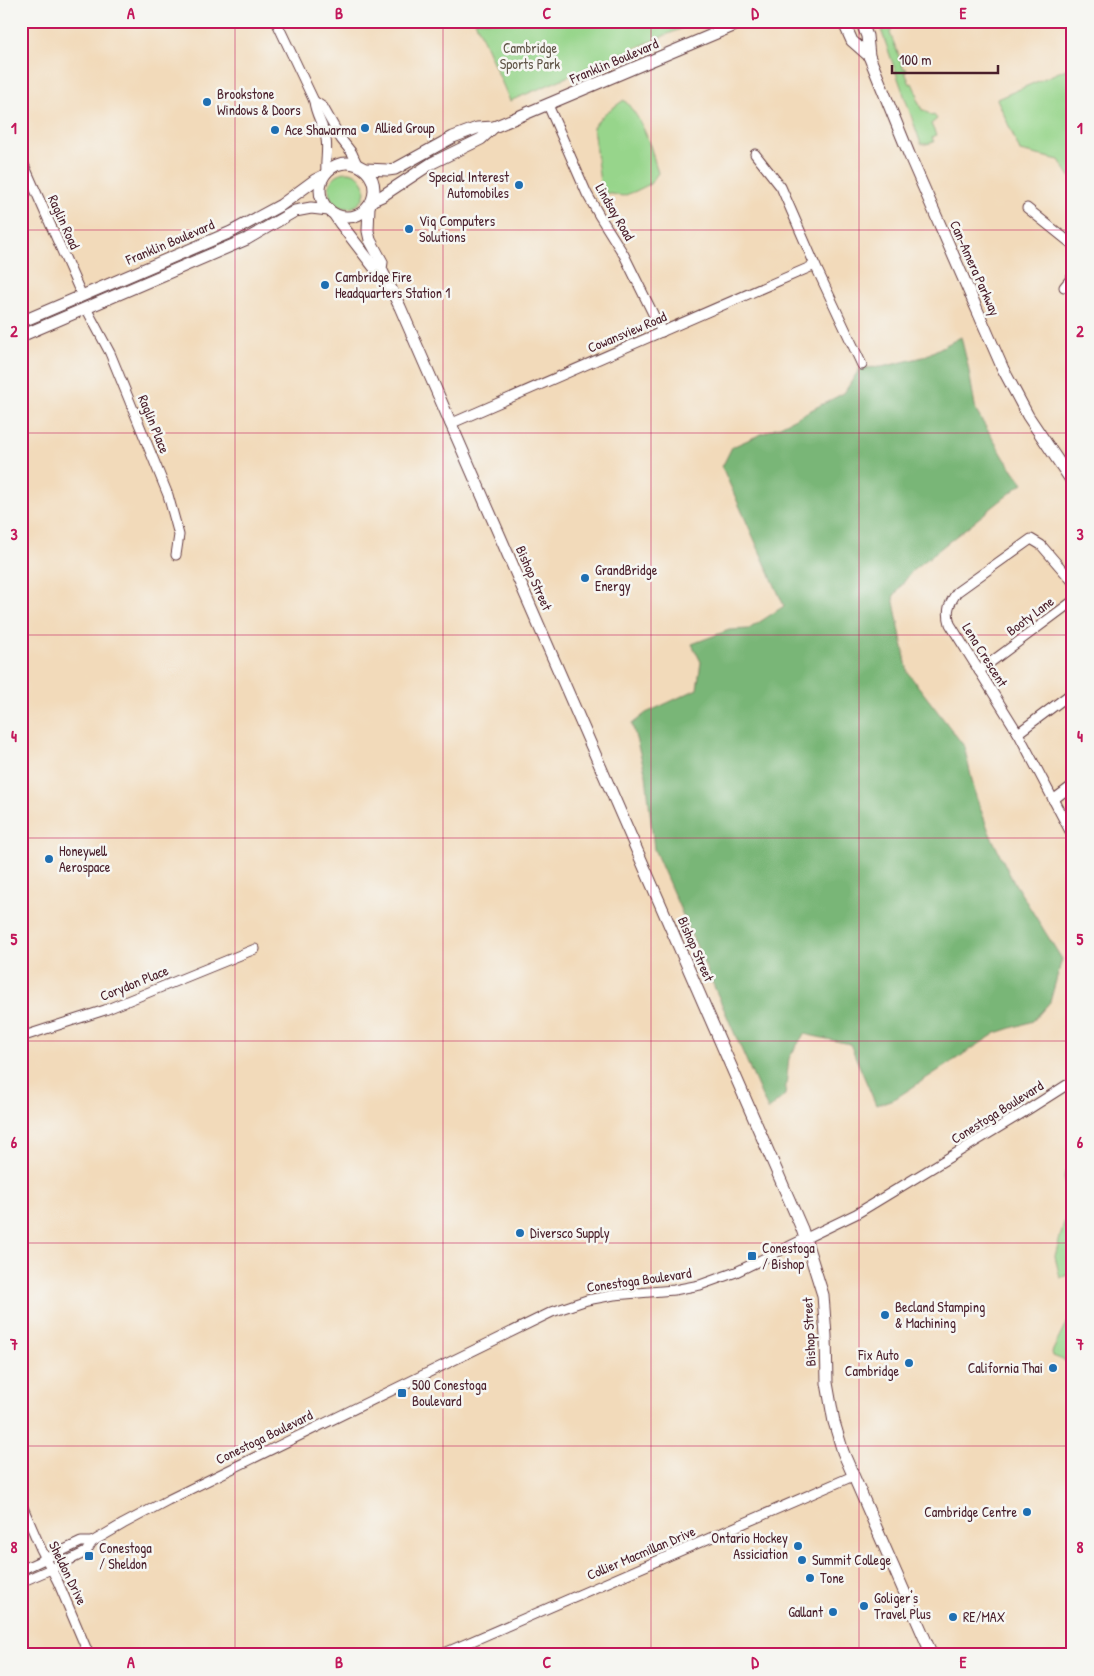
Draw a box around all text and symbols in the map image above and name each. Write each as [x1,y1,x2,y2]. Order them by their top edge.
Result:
text: A [127,2,135,24]
text: B [335,2,343,24]
text: C [543,2,552,24]
text: D [751,2,759,24]
text: E [959,2,967,24]
street label: Franklin Boulevard [566,33,661,88]
park label: Cambridge Sports Park [500,38,560,74]
scale bar [892,42,998,74]
text: 100 m [899,49,932,70]
place label: Brookstone Windows & Doors [217,84,301,119]
marker: Brookstone Windows & Doors [201,96,213,108]
text: 1 [11,117,17,139]
text: 1 [1077,117,1083,139]
place label: Allied Group [375,118,435,138]
place label: Ace Shawarma [285,120,357,139]
marker: Allied Group [359,122,371,134]
marker: Ace Shawarma [269,124,281,136]
place label: Special Interest Automobiles [429,167,509,202]
marker: Special Interest Automobiles [513,179,525,191]
street label: Lindsay Road [591,180,640,245]
street label: Raglin Road [43,192,85,253]
place label: Vig Computers Solutions [419,211,495,246]
street label: Franklin Boulevard [122,214,217,269]
street label: Can-Amera Parkway [945,217,1005,319]
marker: Vig Computers Solutions [403,223,415,235]
place label: Cambridge Fire Headquarters Station 1 [335,267,450,303]
marker: Cambridge Fire Headquarters Station 1 [319,279,331,291]
street label: Cowansview Road [584,306,670,357]
text: 2 [10,320,18,342]
text: 2 [1076,320,1084,342]
street label: Raglin Place [133,392,175,457]
text: 3 [10,523,18,545]
text: 3 [1076,523,1084,545]
street label: Bishop Street [511,542,557,614]
place label: GrandBridge Energy [595,560,658,596]
marker: GrandBridge Energy [579,572,591,584]
street label: Booty Lane [1002,591,1058,641]
street label: Lena Crescent [958,619,1013,690]
text: 4 [11,725,17,747]
text: 4 [1077,725,1083,747]
place label: Honeywell Aerospace [59,841,111,877]
marker: Honeywell Aerospace [43,853,55,865]
street label: Bishop Street [673,913,719,985]
text: 5 [11,928,18,950]
text: 5 [1077,928,1084,950]
street label: Corydon Place [97,960,172,1006]
street label: Conestoga Boulevard [947,1075,1048,1148]
text: 6 [11,1131,18,1153]
text: 6 [1077,1131,1084,1153]
place label: Diversco Supply [530,1223,610,1243]
marker: Diversco Supply [514,1227,526,1239]
place label: Conestoga / Bishop [762,1238,815,1274]
marker: Conestoga / Bishop [746,1250,758,1262]
street label: Conestoga Boulevard [585,1263,693,1297]
street label: Bishop Street [797,1297,821,1367]
place label: Becland Stamping & Machining [895,1297,985,1333]
marker: Becland Stamping & Machining [879,1309,891,1321]
text: 7 [9,1333,18,1355]
text: 7 [1075,1333,1084,1355]
place label: Fix Auto Cambridge [845,1345,899,1381]
marker: Fix Auto Cambridge [903,1357,915,1369]
place label: California Thai [968,1358,1043,1377]
marker: California Thai [1047,1362,1059,1374]
place label: 500 Conestoga Boulevard [412,1375,487,1410]
marker: 500 Conestoga Boulevard [396,1387,408,1399]
street label: Conestoga Boulevard [212,1405,316,1469]
place label: Cambridge Centre [924,1502,1017,1522]
marker: Cambridge Centre [1021,1506,1033,1518]
street label: Collier Macmillan Drive [584,1521,698,1584]
place label: Ontario Hockey Assiciation [711,1528,788,1563]
text: 8 [11,1536,18,1558]
text: 8 [1077,1536,1084,1558]
street label: Sheldon Drive [45,1538,92,1608]
place label: Conestoga / Sheldon [99,1538,152,1573]
marker: Ontario Hockey Assiciation [792,1540,804,1552]
marker: Conestoga / Sheldon [83,1550,95,1562]
place label: Summit College [812,1550,891,1570]
marker: Summit College [796,1554,808,1566]
place label: Tone [820,1568,845,1587]
marker: Tone [804,1572,816,1584]
place label: Goliger's Travel Plus [874,1588,931,1623]
marker: Goliger's Travel Plus [858,1600,870,1612]
place label: Gallant [788,1602,823,1621]
marker: Gallant [827,1606,839,1618]
place label: RE/MAX [963,1607,1006,1626]
marker: RE/MAX [947,1611,959,1623]
text: A [127,1651,135,1673]
text: B [335,1651,343,1673]
text: C [543,1651,552,1673]
text: D [751,1651,759,1673]
text: E [959,1651,967,1673]

